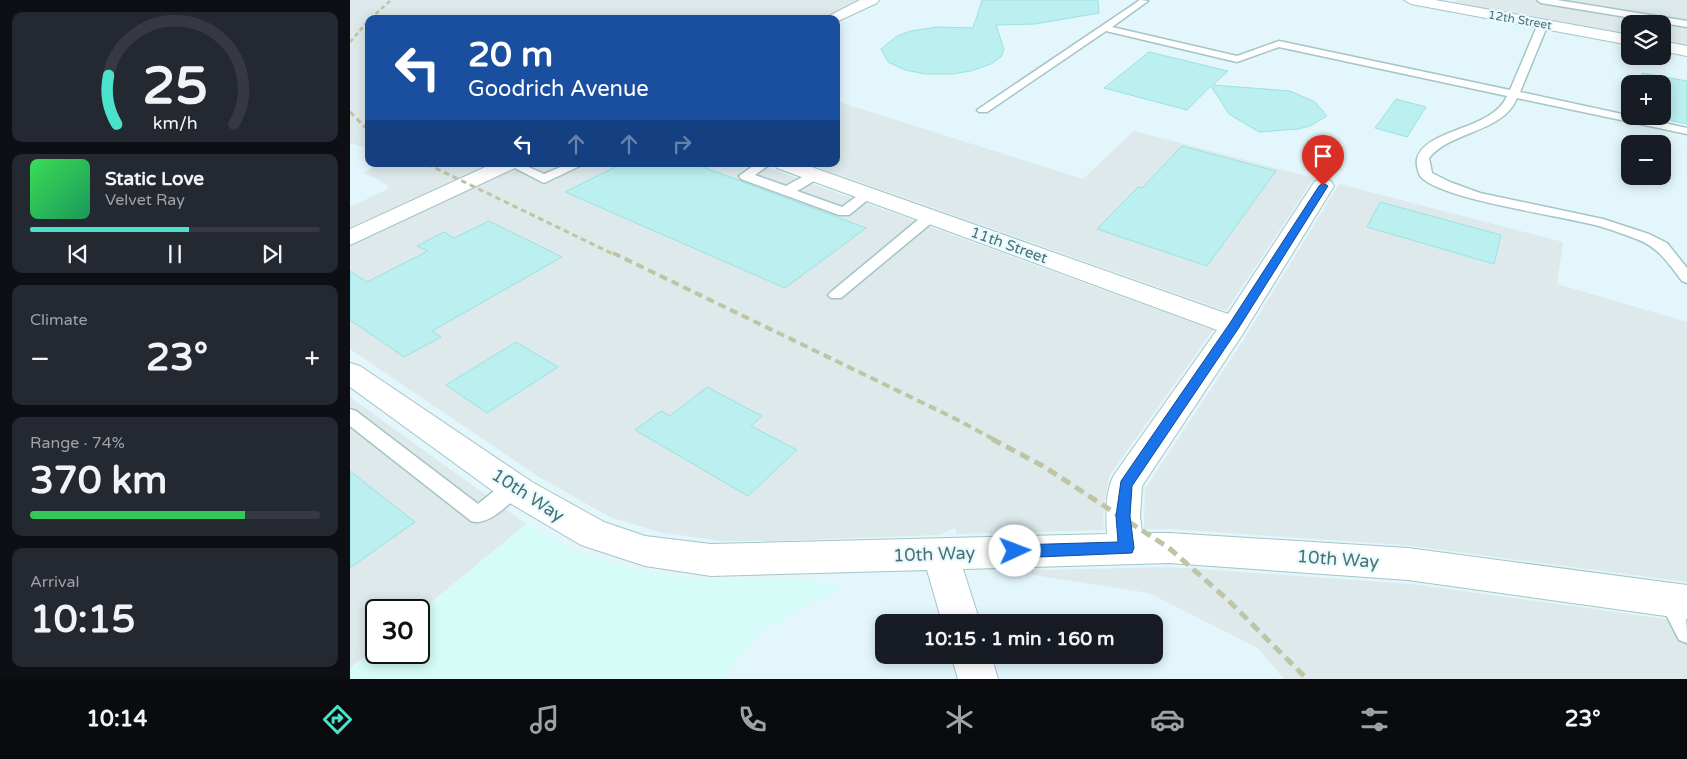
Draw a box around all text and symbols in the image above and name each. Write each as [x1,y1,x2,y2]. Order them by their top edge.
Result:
street label: 12th Street [1487,8,1553,33]
map controls [1621,15,1671,185]
button: layers [1621,15,1671,65]
text: 20 m [468,34,553,76]
icon: left [385,35,450,100]
text: 25 [142,55,208,118]
button: + [1621,75,1671,125]
text: Goodrich Avenue [468,76,649,102]
text: km/h [153,113,197,134]
icon: left [509,130,537,158]
icon: ahead [562,130,590,158]
icon: ahead [615,130,643,158]
icon: right [668,130,696,158]
pin [1302,135,1344,186]
button: − [1621,135,1671,185]
icon: arrive [1309,142,1337,170]
text: Static Love [105,168,204,190]
text: Velvet Ray [105,190,185,210]
street label: 11th Street [968,223,1050,267]
icon: previous [64,240,92,268]
icon: pause [161,240,189,268]
icon: next [258,240,286,268]
text: Climate [30,310,88,330]
text: 23° [146,335,208,381]
text: − [30,342,50,376]
text: + [304,342,320,376]
text: Range · 74% [30,433,125,453]
text: 370 km [30,458,167,504]
street label: 10th Way [488,463,569,527]
position arrow [988,524,1040,576]
street label: 10th Way [893,542,976,566]
street label: 10th Way [1296,545,1380,573]
text: Arrival [30,572,79,592]
text: 10:15 [30,597,135,643]
speed limit sign: 30 [365,599,430,664]
text: 10:15 · 1 min · 160 m [923,628,1115,650]
icon: directions [320,702,355,737]
icon: music [527,702,562,737]
icon: phone [735,702,770,737]
icon: climate [942,702,977,737]
icon: car [1150,702,1185,737]
icon: filters [1357,702,1392,737]
text: 10:14 [86,706,147,732]
text: 23° [1565,706,1601,732]

